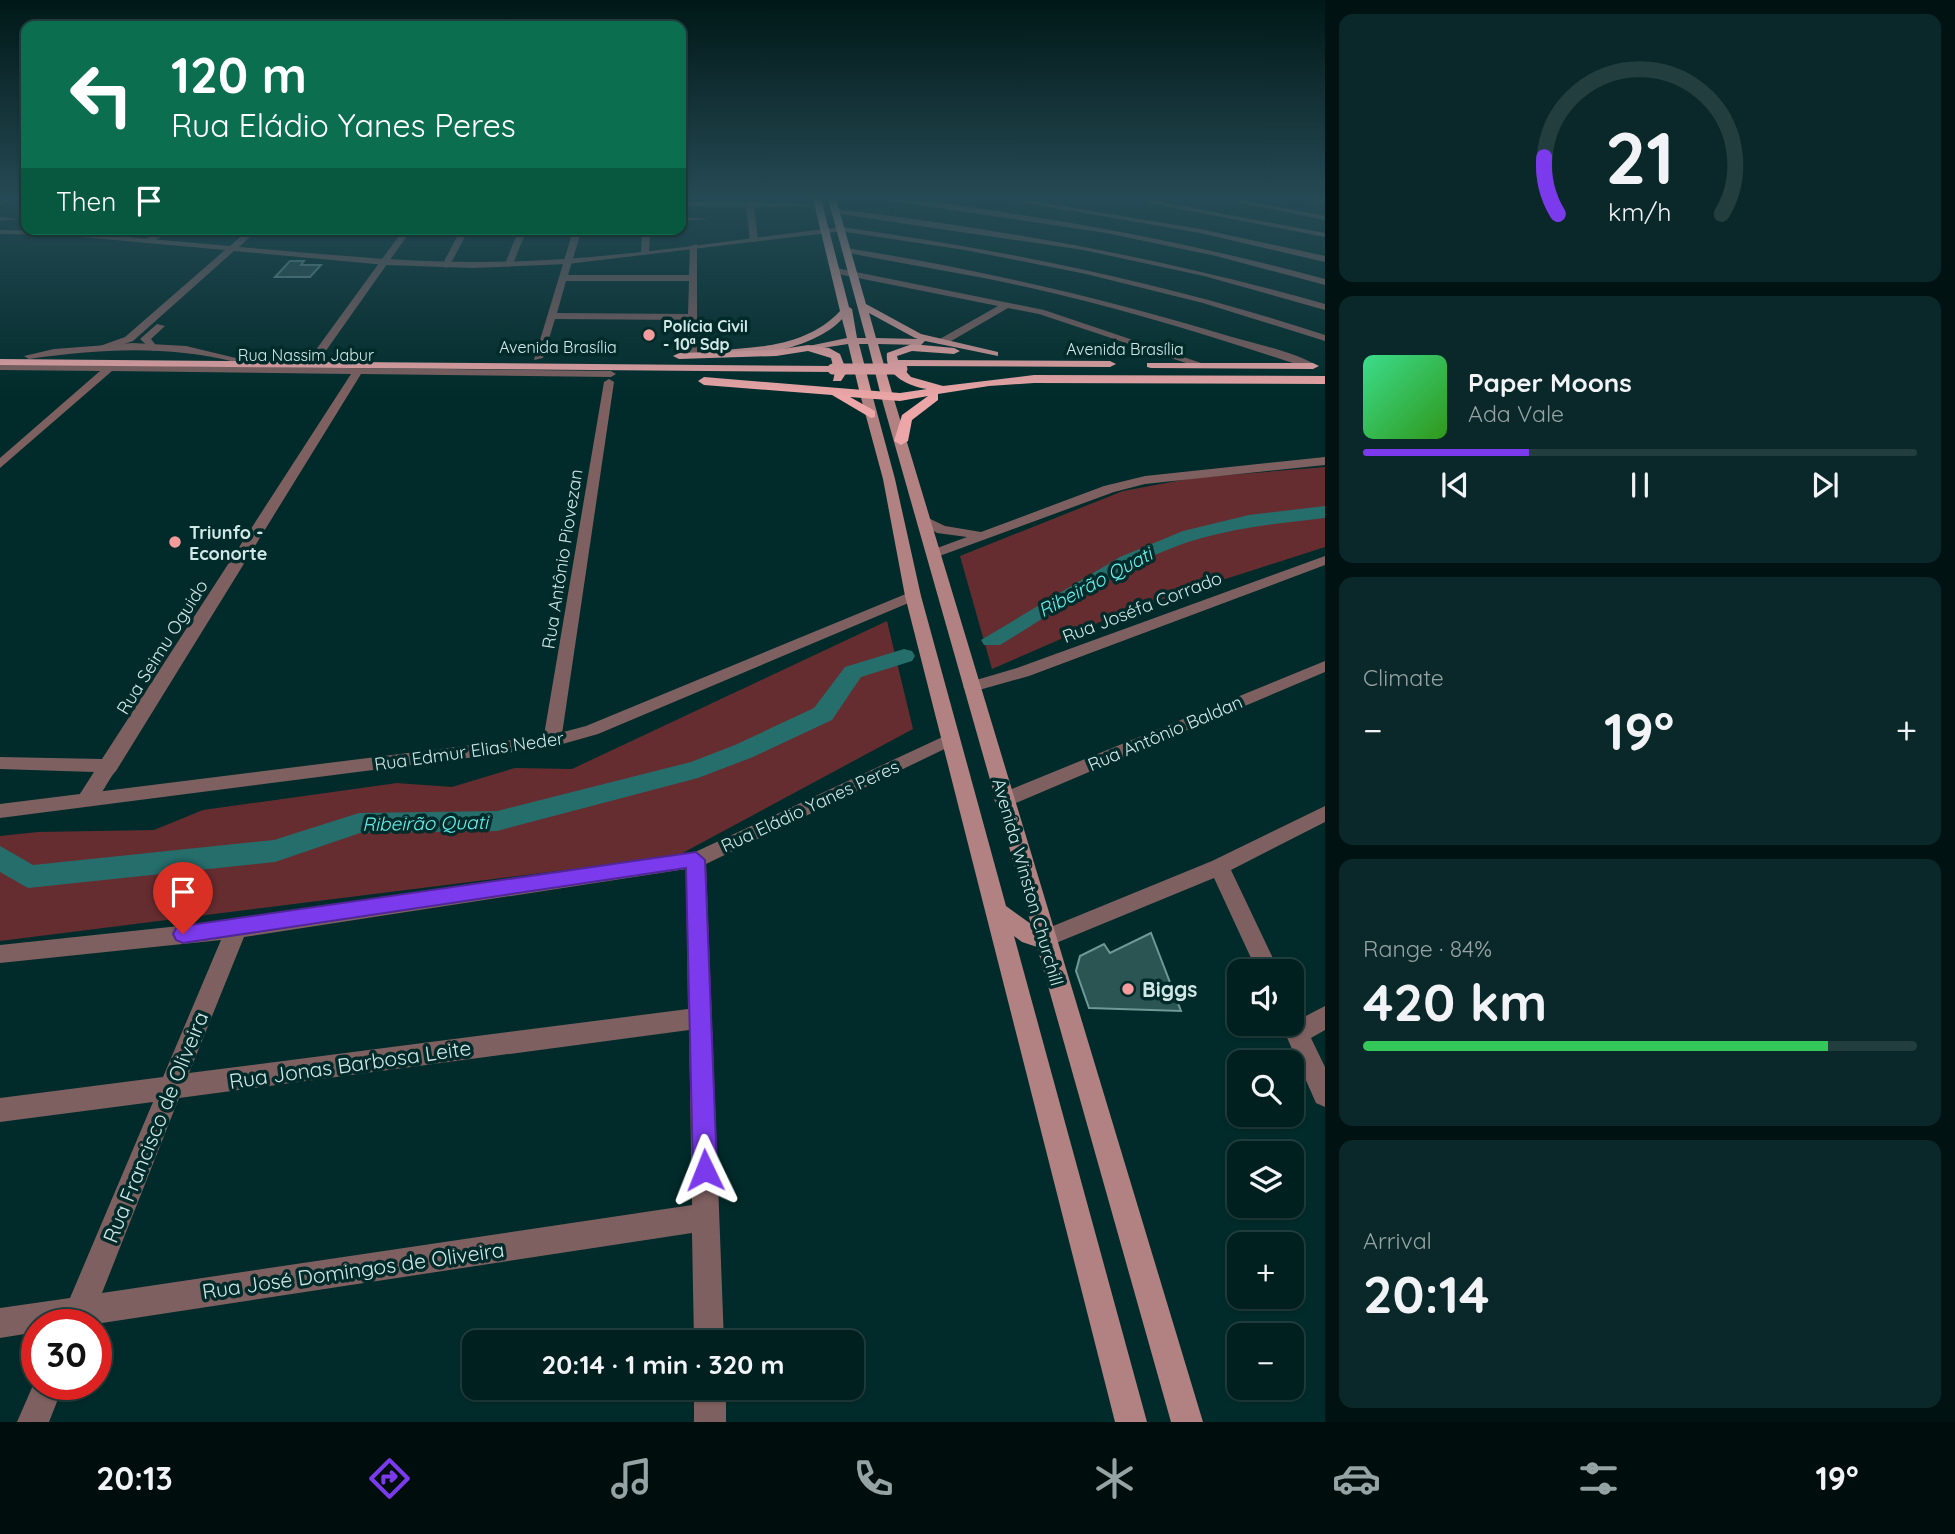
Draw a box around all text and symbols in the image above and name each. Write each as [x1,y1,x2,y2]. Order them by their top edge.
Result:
text: 120 m [171,44,307,105]
icon: left [56,49,147,140]
text: Rua Eládio Yanes Peres [171,105,516,145]
text: 21 [1605,111,1675,202]
icon: arrive [130,182,168,220]
text: Then [56,185,116,218]
text: km/h [1608,196,1672,227]
place label: Polícia Civil - 10ª Sdp [663,316,748,354]
marker: Polícia Civil - 10ª Sdp [641,327,657,343]
street label: Avenida Brasília [499,337,617,357]
street label: Avenida Brasília [1066,339,1184,359]
street label: Rua Nassim Jabur [238,345,374,365]
text: Paper Moons [1468,366,1632,399]
text: Ada Vale [1468,399,1564,428]
icon: previous [1436,466,1474,504]
icon: pause [1621,466,1659,504]
icon: next [1806,466,1844,504]
street label: Rua Antônio Piovezan [536,467,588,651]
place label: Triunfo - Econorte [189,521,267,565]
marker: Triunfo - Econorte [167,534,183,550]
water label: Ribeirão Quati [1034,541,1158,622]
street label: Rua Joséfa Corrado [1059,566,1225,648]
street label: Rua Seimu Oguido [111,575,213,719]
text: Climate [1363,663,1444,692]
street label: Rua Antônio Baldan [1084,690,1246,776]
text: 19° [1604,698,1674,763]
text: − [1363,706,1383,754]
text: + [1896,706,1917,754]
street label: Rua Edmur Elias Neder [373,726,565,776]
street label: Rua Eládio Yanes Peres [717,755,903,857]
street label: Avenida Winston Churchill [987,776,1069,988]
water label: Ribeirão Quati [362,810,490,836]
pin [153,862,213,934]
icon: arrive [164,873,202,911]
text: Range · 84% [1363,934,1492,963]
map controls [1227,959,1304,1400]
button: sound [1227,959,1304,1036]
text: 420 km [1363,969,1547,1034]
place label: Biggs [1142,976,1197,1002]
marker: Biggs [1120,981,1136,997]
street label: Rua Francisco de Oliveira [97,1008,213,1246]
street label: Rua Jonas Barbosa Leite [227,1034,473,1094]
button: search [1227,1050,1304,1127]
position arrow [668,1133,742,1207]
button: layers [1227,1141,1304,1218]
text: Arrival [1363,1226,1432,1255]
button: + [1227,1232,1304,1309]
street label: Rua José Domingos de Oliveira [200,1236,506,1304]
text: 20:14 [1363,1261,1490,1326]
speed limit sign: 30 [21,1309,112,1400]
button: − [1227,1323,1304,1400]
text: 20:14 · 1 min · 320 m [542,1348,784,1381]
icon: directions [365,1454,414,1503]
icon: music [607,1454,656,1503]
icon: phone [849,1454,898,1503]
icon: climate [1090,1454,1139,1503]
icon: car [1332,1454,1381,1503]
icon: filters [1574,1454,1623,1503]
text: 20:13 [96,1458,173,1498]
text: 19° [1815,1458,1859,1498]

